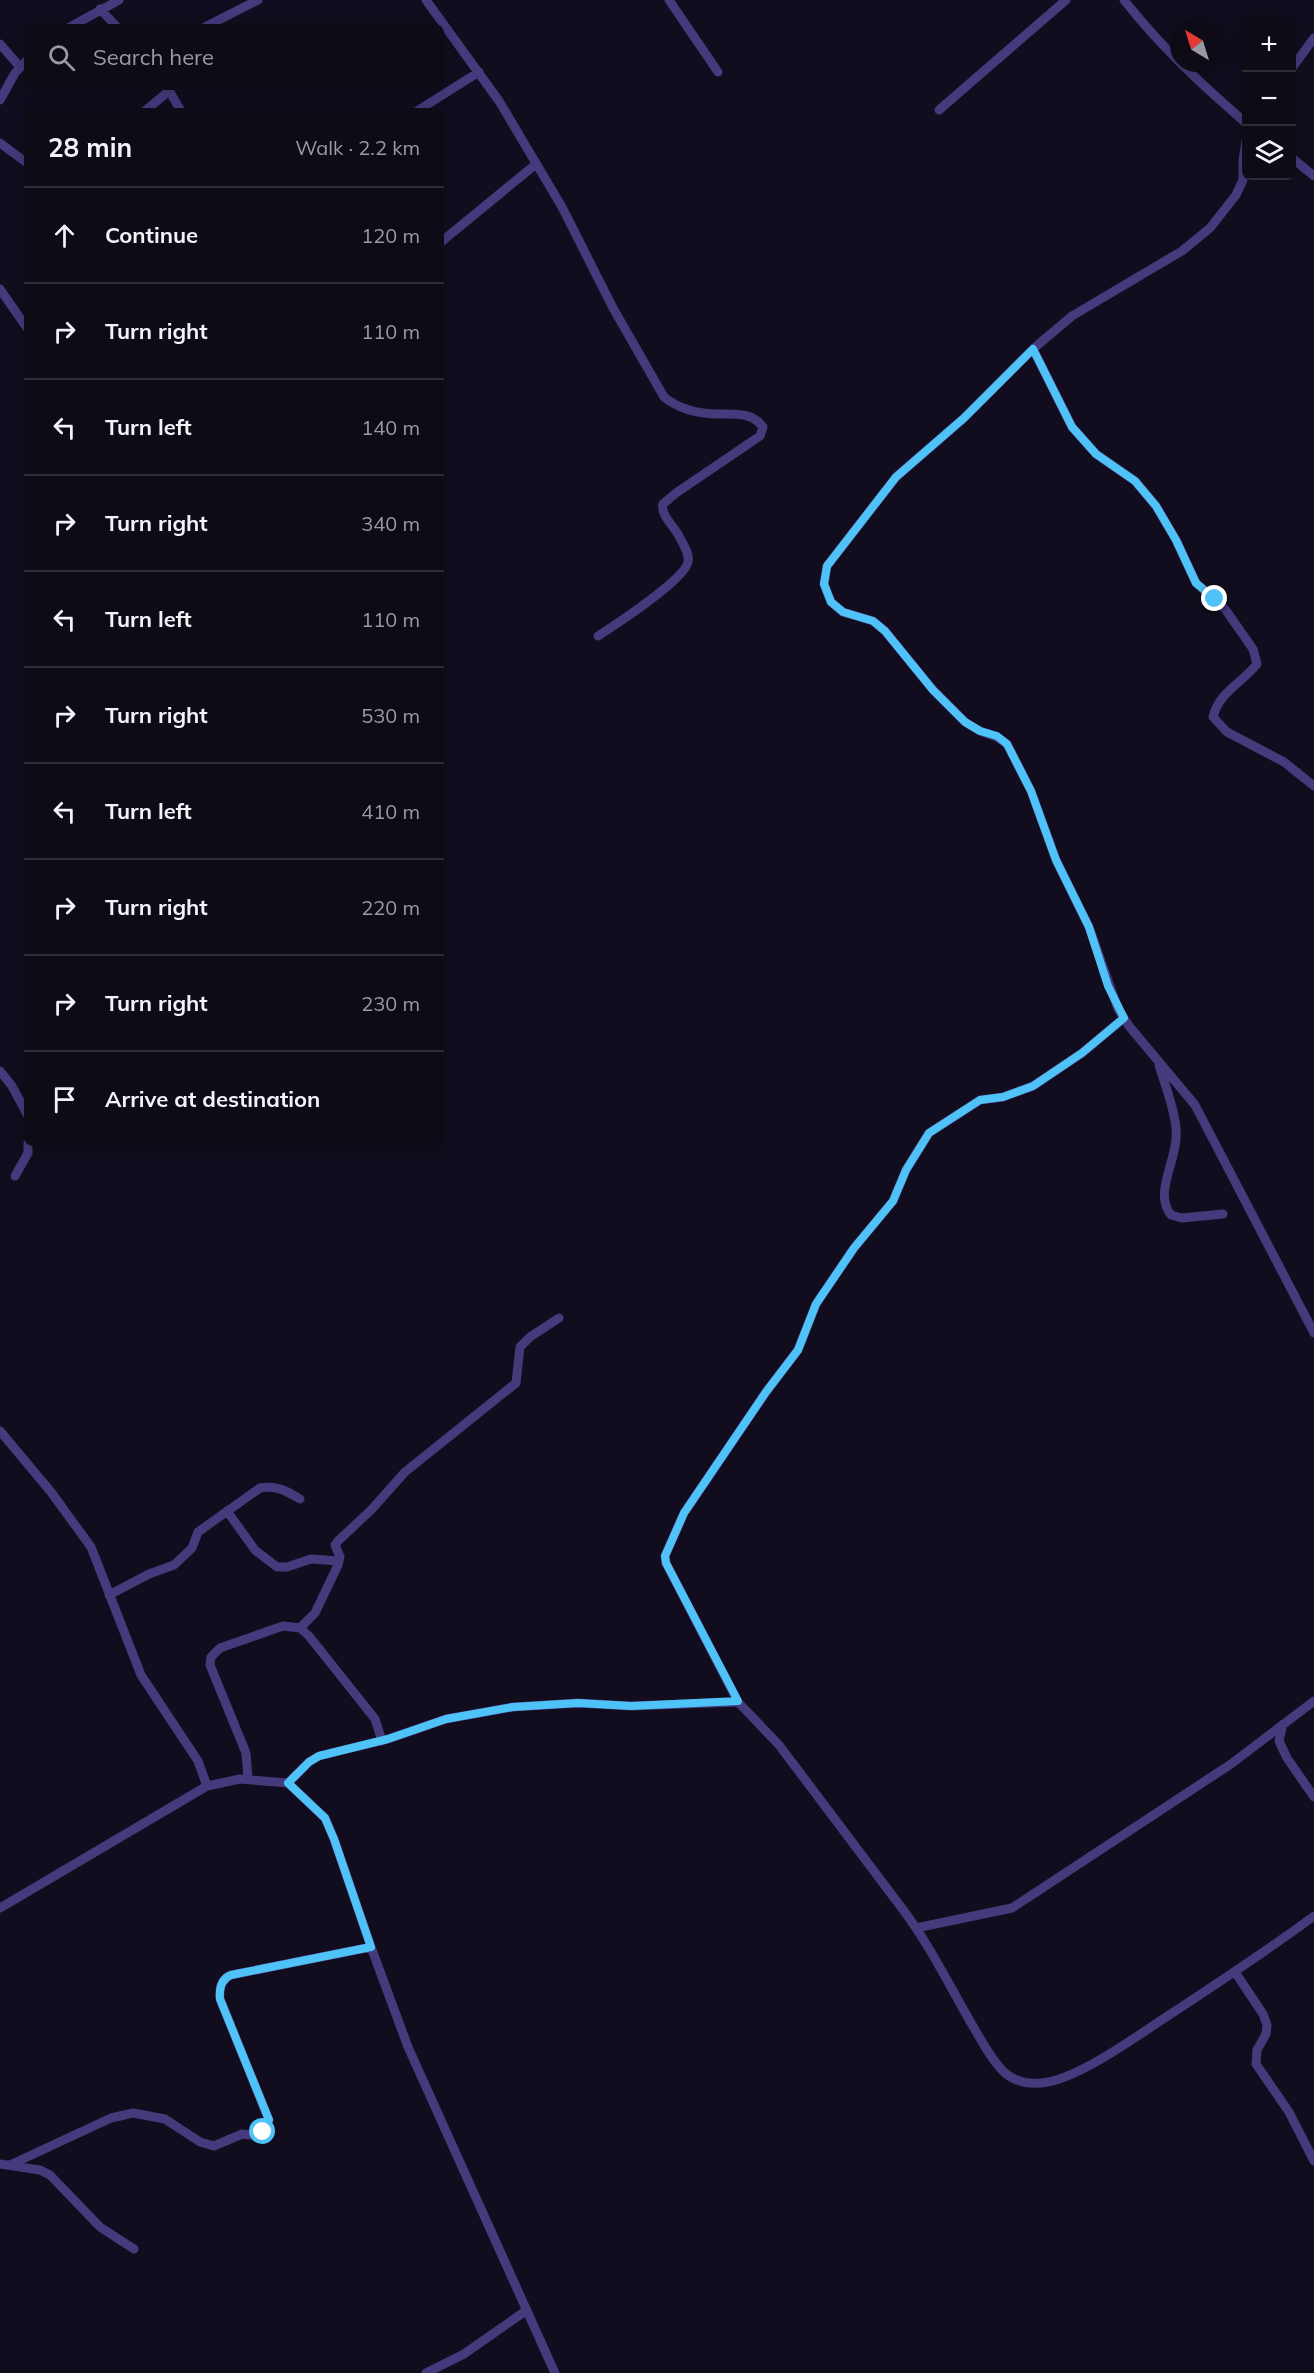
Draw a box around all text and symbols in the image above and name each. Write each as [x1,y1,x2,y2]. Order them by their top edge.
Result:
north arrow [1170,18,1224,72]
map controls [1242,18,1296,180]
button: + [1242,18,1296,72]
search box [24,24,444,90]
icon: search [45,41,78,74]
text: Search here [93,43,214,71]
button: − [1242,72,1296,126]
button: layers [1242,126,1296,180]
text: 28 min [48,131,132,164]
text: Walk · 2.2 km [295,135,420,160]
icon: ahead [48,219,81,252]
text: Continue [105,221,198,249]
text: 120 m [361,223,420,248]
icon: right [48,315,81,348]
text: Turn right [105,317,208,345]
text: 110 m [361,319,420,344]
icon: left [48,411,81,444]
text: Turn left [105,413,192,441]
text: 140 m [361,415,420,440]
icon: right [48,507,81,540]
text: Turn right [105,509,208,537]
text: 340 m [361,511,420,536]
route end [1201,585,1227,611]
icon: left [48,603,81,636]
text: Turn left [105,605,192,633]
text: 110 m [361,607,420,632]
icon: right [48,699,81,732]
text: Turn right [105,701,208,729]
text: 530 m [361,703,420,728]
icon: left [48,795,81,828]
text: Turn left [105,797,192,825]
text: 410 m [361,799,420,824]
icon: right [48,891,81,924]
text: Turn right [105,893,208,921]
text: 220 m [361,895,420,920]
icon: right [48,987,81,1020]
text: Turn right [105,989,208,1017]
text: 230 m [361,991,420,1016]
icon: arrive [48,1083,81,1116]
text: Arrive at destination [105,1085,320,1113]
route start [249,2118,275,2144]

